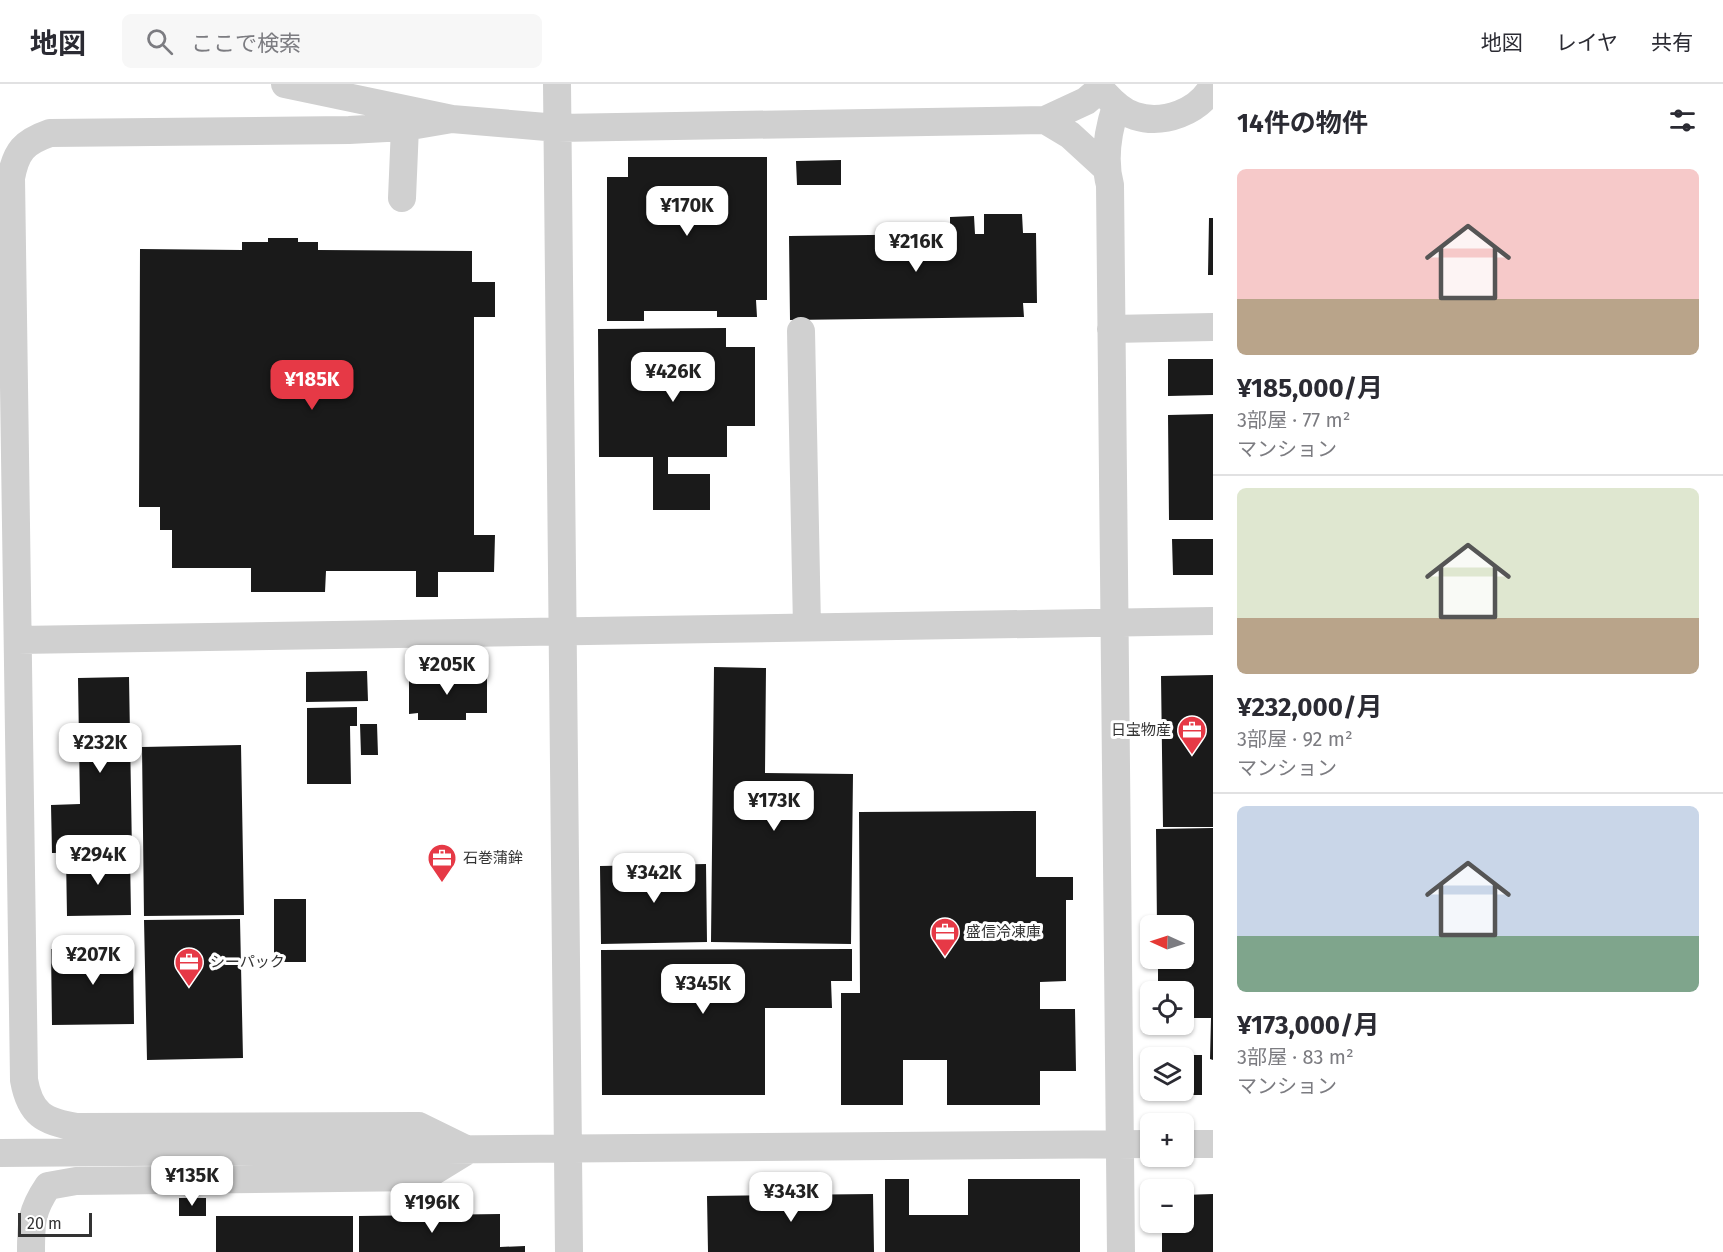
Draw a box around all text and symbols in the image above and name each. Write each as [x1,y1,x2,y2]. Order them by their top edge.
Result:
search box [122,14,542,68]
icon: search [143,25,176,58]
text: 地図 [30,27,86,60]
text: ここで検索 [191,30,301,57]
text: 地図 [1481,30,1523,56]
text: レイヤ [1556,30,1618,56]
text: 共有 [1651,30,1693,56]
icon: filters [1666,104,1699,137]
text: 14件の物件 [1237,108,1368,139]
pin: ¥170K [645,186,729,237]
text: ¥170K [660,193,714,217]
icon: home [1414,208,1522,316]
pin: ¥216K [874,222,958,273]
text: ¥216K [889,229,943,253]
pin: ¥426K [631,352,715,403]
text: ¥426K [645,359,701,383]
pin: ¥185K [270,360,354,411]
text: ¥185K [284,367,340,391]
text: ¥185,000/月 [1237,373,1383,404]
text: 3部屋 · 77 m² [1237,408,1350,432]
text: マンション [1237,437,1337,461]
icon: home [1414,527,1522,635]
pin: ¥205K [405,645,489,696]
text: ¥205K [419,652,475,676]
text: ¥232,000/月 [1237,692,1382,723]
office icon: 日宝物産 [1176,714,1208,756]
place label: 日宝物産 [1111,721,1171,739]
pin: ¥232K [58,723,142,774]
text: 3部屋 · 92 m² [1237,727,1353,751]
text: ¥232K [73,730,127,754]
text: マンション [1237,756,1337,780]
pin: ¥173K [732,781,816,832]
text: ¥173K [748,788,800,812]
pin: ¥294K [56,835,140,886]
text: ¥294K [70,842,126,866]
office icon: 石巻蒲鉾 [426,842,458,884]
icon: home [1414,845,1522,953]
place label: 石巻蒲鉾 [463,849,523,867]
pin: ¥342K [612,853,696,904]
text: ¥342K [626,860,682,884]
north arrow [1140,915,1194,969]
map controls [1140,915,1194,1233]
office icon: 盛信冷凍庫 [929,916,961,958]
place label: 盛信冷凍庫 [966,923,1041,941]
pin: ¥207K [51,935,135,986]
text: ¥207K [66,942,120,966]
office icon: シーパック [173,946,205,988]
place label: シーパック [210,953,285,971]
pin: ¥345K [661,964,745,1015]
text: ¥345K [675,971,731,995]
button: locate [1140,981,1194,1035]
text: ¥173,000/月 [1237,1010,1380,1041]
text: 3部屋 · 83 m² [1237,1045,1354,1069]
button: layers [1140,1047,1194,1101]
text: マンション [1237,1074,1337,1098]
button: + [1140,1113,1194,1167]
pin: ¥135K [150,1156,234,1207]
text: ¥135K [165,1163,219,1187]
pin: ¥343K [749,1172,833,1223]
text: ¥343K [763,1179,819,1203]
button: − [1140,1179,1194,1233]
pin: ¥196K [390,1183,474,1234]
text: ¥196K [404,1190,460,1214]
scale bar [18,1210,92,1238]
text: 20 m [27,1214,62,1233]

